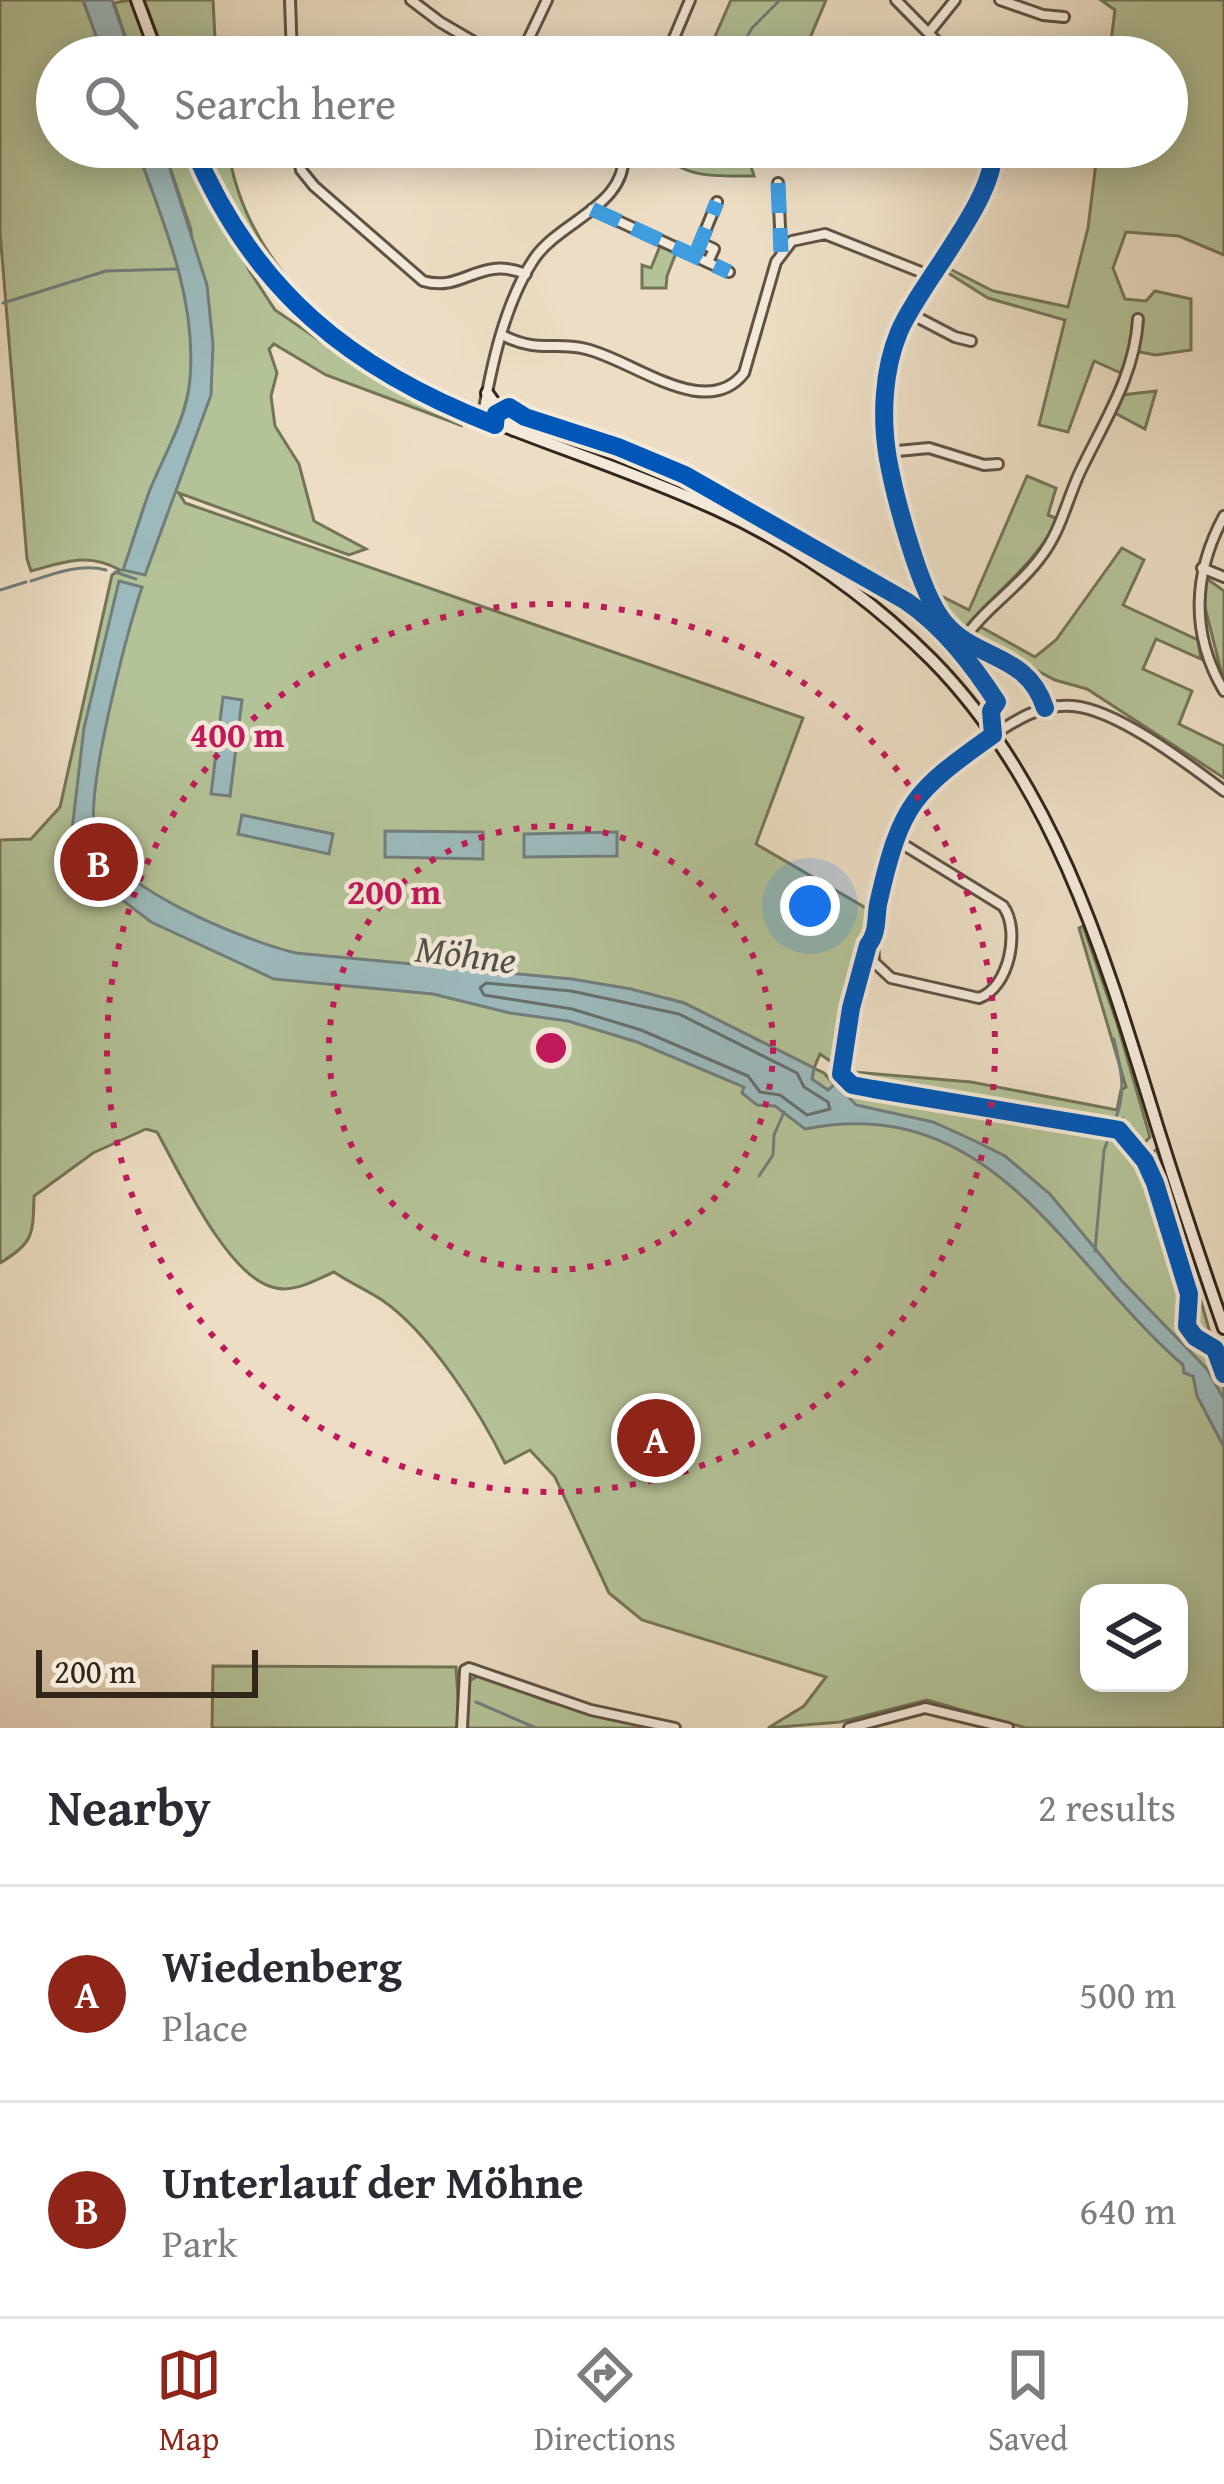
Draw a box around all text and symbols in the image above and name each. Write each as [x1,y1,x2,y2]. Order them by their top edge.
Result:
search box [36,36,1188,168]
icon: search [78,69,144,135]
text: Search here [174,70,396,135]
text: 400 m [190,707,285,760]
pin: B [60,817,138,907]
text: 200 m [347,864,442,917]
your location [780,876,840,936]
water label: Möhne [412,919,520,987]
centre of rings [530,1027,572,1069]
pin: A [617,1393,695,1483]
map controls [1080,1584,1188,1692]
button: layers [1080,1584,1188,1692]
scale bar [36,1644,258,1697]
text: 200 m [54,1647,136,1695]
text: Nearby [48,1769,211,1844]
text: 2 results [1038,1778,1176,1835]
text: Wiedenberg [162,1933,402,1998]
text: A [75,1965,99,2022]
text: 500 m [1079,1965,1176,2022]
text: Place [162,1998,248,2055]
text: Unterlauf der Möhne [162,2149,584,2214]
text: B [75,2181,99,2238]
text: 640 m [1079,2181,1176,2238]
text: Park [162,2214,237,2271]
tab: Map [156,2342,222,2462]
tab: Directions [534,2342,676,2462]
tab: Saved [988,2342,1068,2462]

